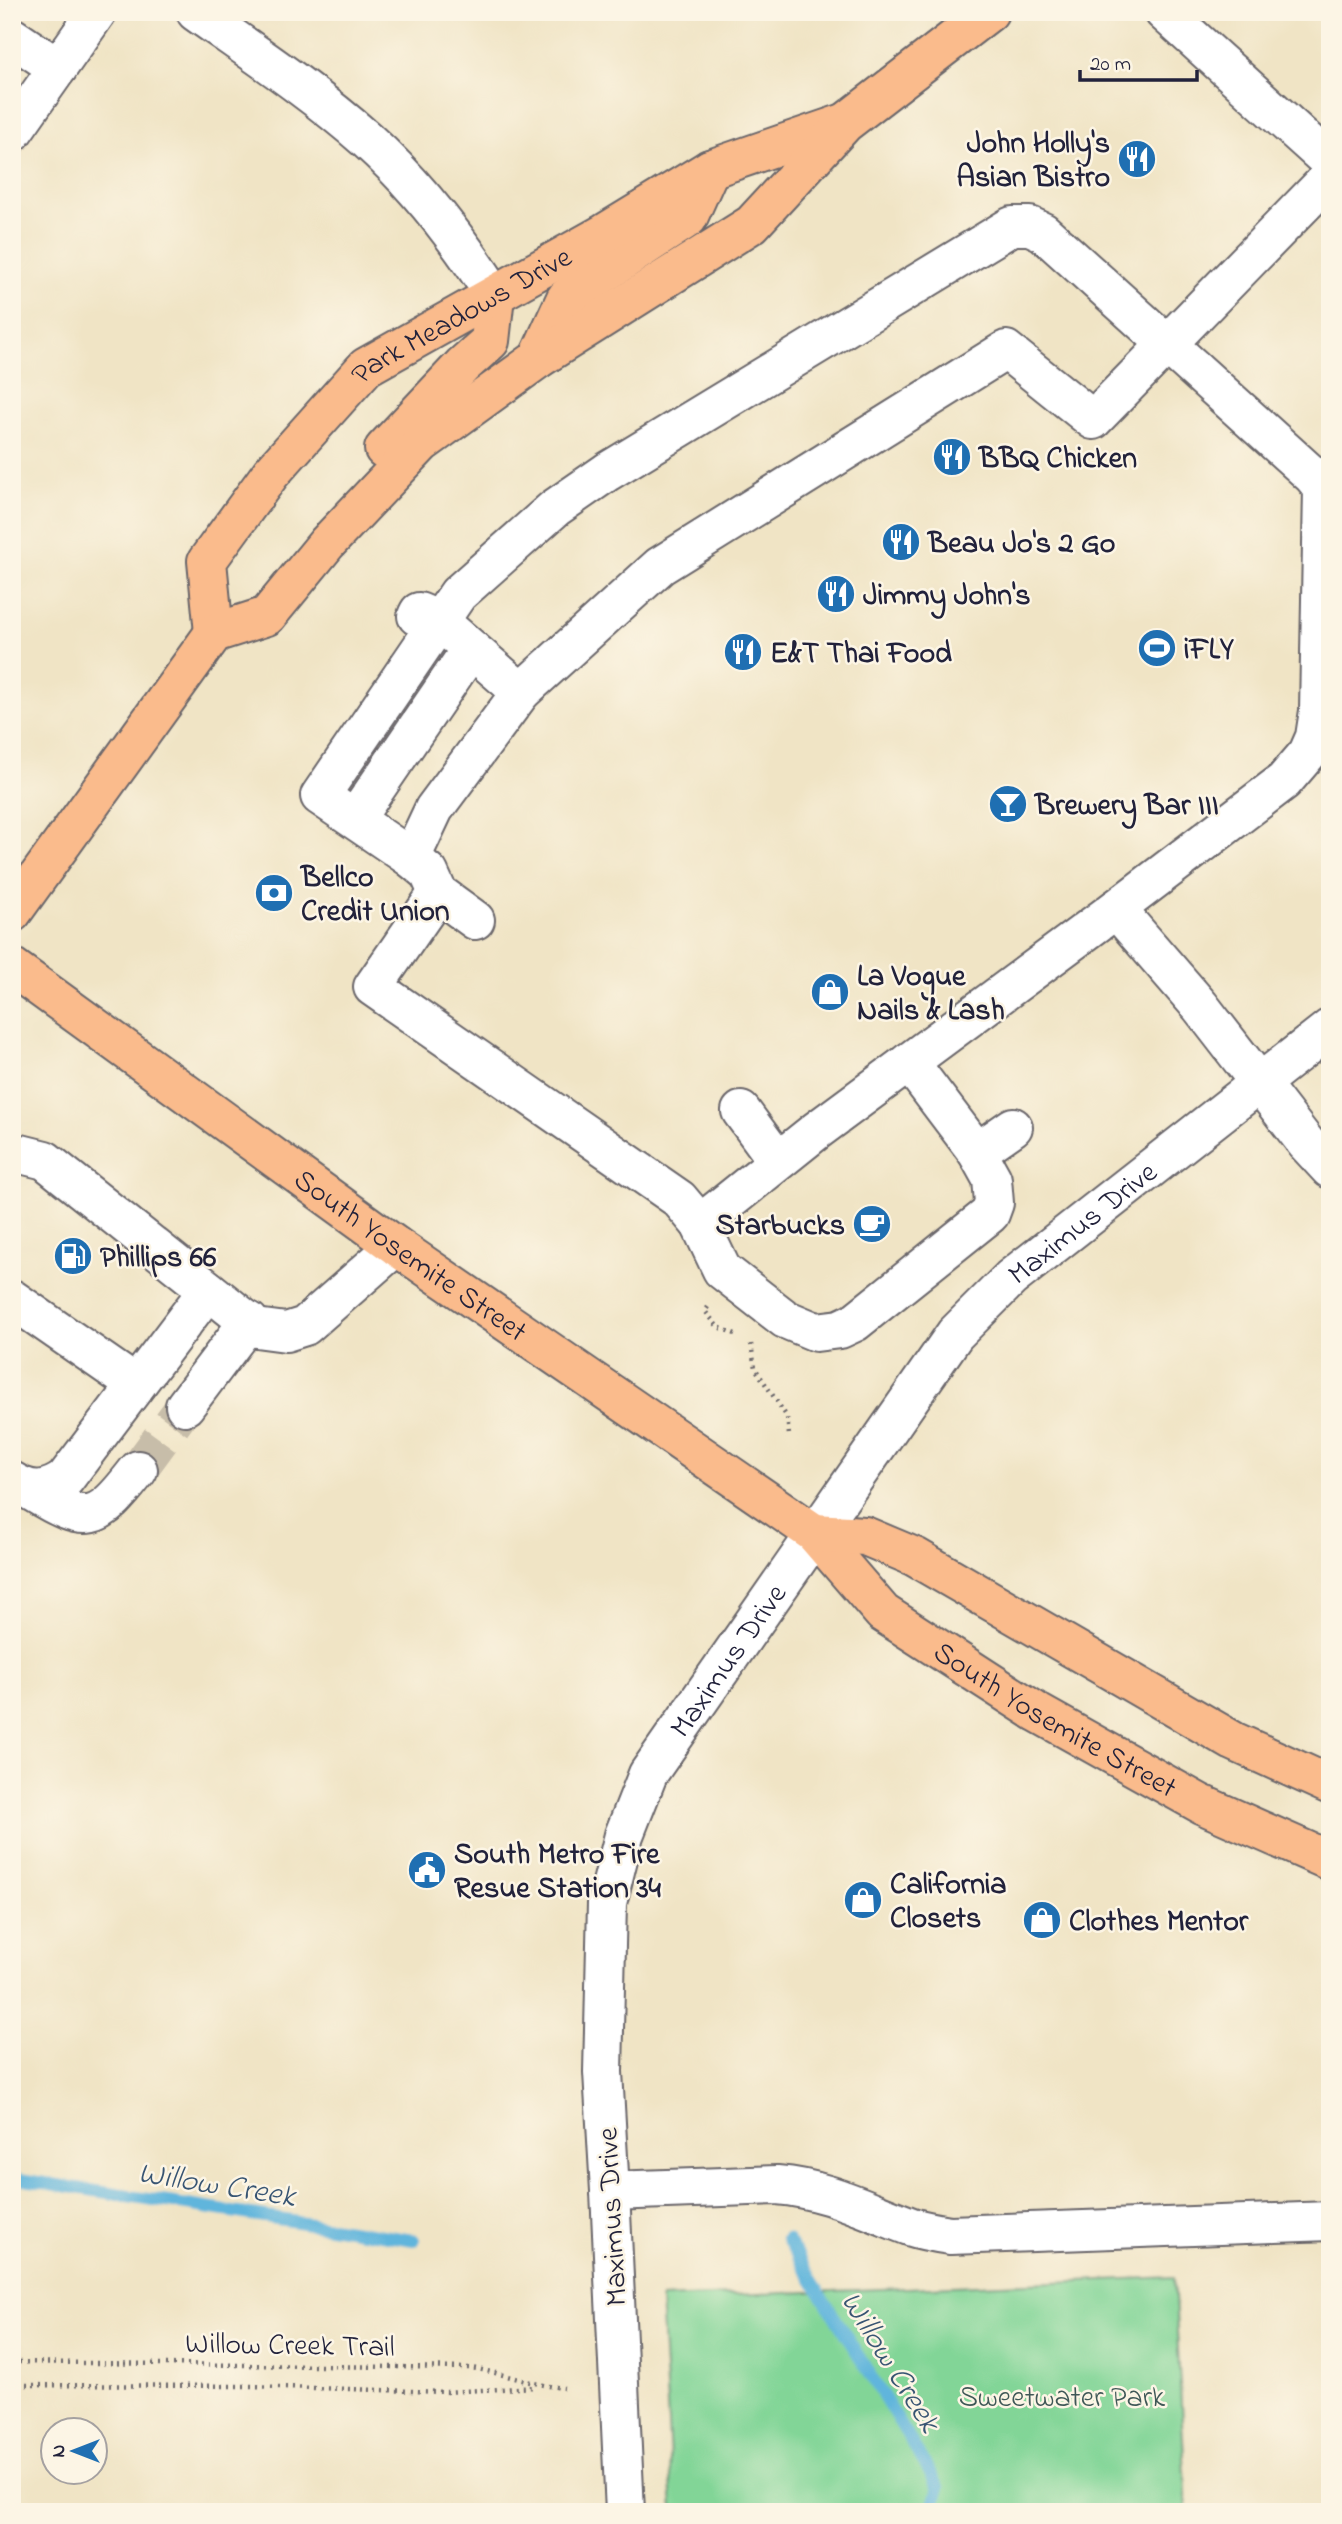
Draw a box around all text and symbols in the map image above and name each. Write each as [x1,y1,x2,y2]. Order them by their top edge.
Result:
scale bar [1080,38,1197,82]
text: 20 m [1090,50,1131,80]
place label: John Holly's Asian Bistro [957,123,1110,201]
restaurant icon: John Holly's Asian Bistro [1116,138,1158,180]
street label: Park Meadows Drive [342,237,581,395]
restaurant icon: BBQ Chicken [931,436,973,478]
place label: BBQ Chicken [977,438,1137,482]
restaurant icon: Beau Jo's 2 Go [880,521,922,563]
place label: Beau Jo's 2 Go [926,523,1115,567]
restaurant icon: Jimmy John's [815,573,857,615]
place label: Jimmy John's [863,575,1031,619]
sports icon: iFLY [1136,627,1178,669]
place label: iFLY [1184,629,1235,673]
restaurant icon: E&T Thai Food [722,631,764,673]
place label: E&T Thai Food [770,633,952,677]
bar icon: Brewery Bar III [987,783,1029,825]
place label: Brewery Bar III [1033,785,1219,829]
place label: Bellco Credit Union [299,857,450,935]
bank icon: Bellco Credit Union [253,872,295,914]
place label: La Vogue Nails & Lash [857,956,1005,1034]
shop icon: La Vogue Nails & Lash [809,971,851,1013]
street label: Maximus Drive [1000,1152,1168,1297]
street label: South Yosemite Street [284,1160,535,1355]
cafe icon: Starbucks [851,1203,893,1245]
place label: Starbucks [716,1205,845,1249]
fuel station icon: Phillips 66 [52,1235,94,1277]
place label: Phillips 66 [100,1237,217,1281]
street label: Maximus Drive [661,1575,799,1748]
street label: South Yosemite Street [924,1632,1184,1811]
place label: South Metro Fire Resue Station 34 [454,1834,662,1912]
public building icon: South Metro Fire Resue Station 34 [406,1849,448,1891]
place label: California Closets [890,1864,1007,1942]
shop icon: California Closets [842,1879,884,1921]
shop icon: Clothes Mentor [1021,1899,1063,1941]
place label: Clothes Mentor [1069,1901,1249,1945]
street label: Maximus Drive [587,2126,641,2307]
water label: Willow Creek [134,2151,300,2222]
water label: Willow Creek [827,2283,952,2444]
street label: Willow Creek Trail [185,2323,395,2371]
park label: Sweetwater Park [959,2377,1166,2421]
north arrow [38,2416,108,2486]
text: N [46,2444,73,2457]

